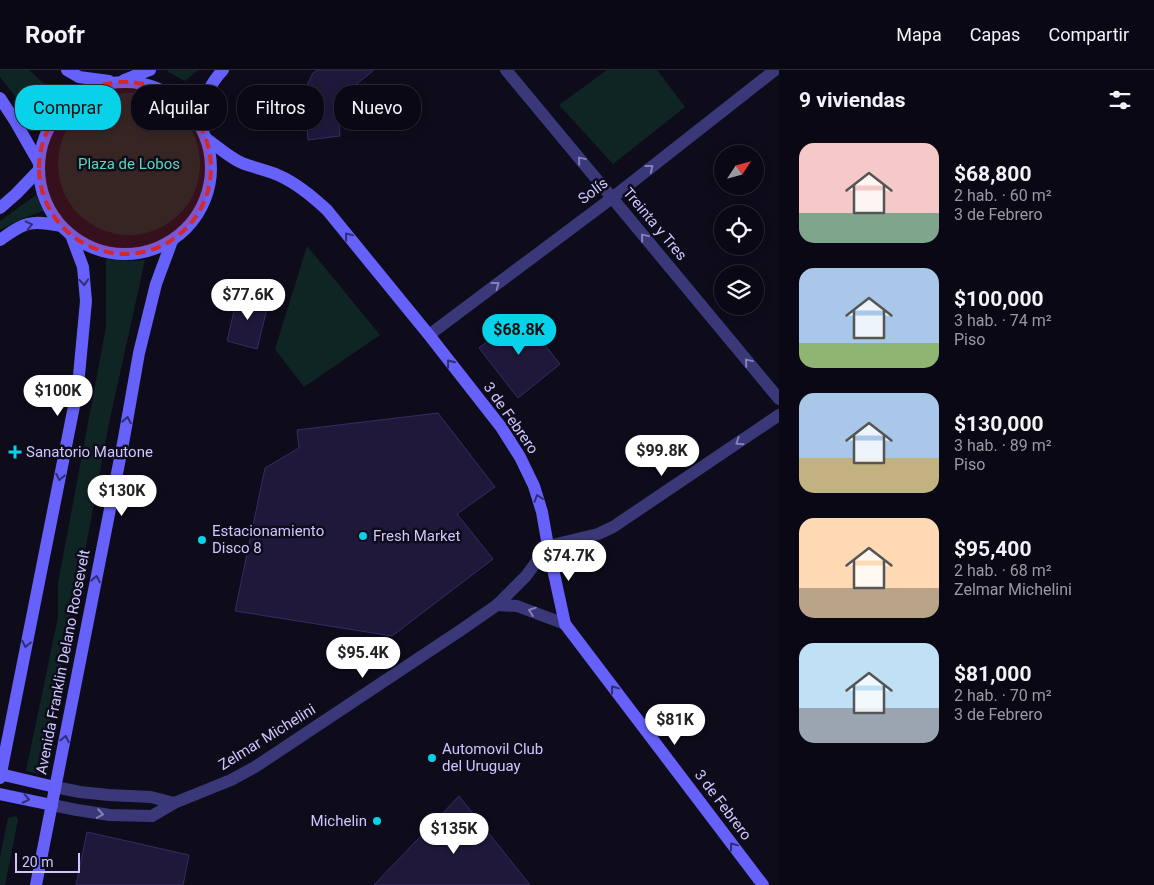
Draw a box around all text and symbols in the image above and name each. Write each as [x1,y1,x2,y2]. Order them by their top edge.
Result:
text: Roofr [25,21,85,49]
text: Mapa [896,24,942,45]
text: Capas [970,24,1020,45]
text: Compartir [1048,24,1129,45]
chip: Comprar [15,85,121,130]
chip: Alquilar [131,85,227,130]
chip: Filtros [237,85,324,130]
chip: Nuevo [334,85,421,130]
icon: filters [1106,86,1134,114]
text: 9 viviendas [799,88,906,112]
north arrow [714,145,764,195]
map controls [714,145,764,315]
park label: Plaza de Lobos [78,155,180,173]
one-way arrow [577,157,586,166]
text: $68,800 [954,162,1031,186]
icon: home [839,163,899,223]
one-way arrow [644,165,653,173]
street label: Solís [575,174,611,208]
street label: Treinta y Tres [619,184,691,264]
text: 2 hab. · 60 m² [954,186,1052,205]
button: locate [714,205,764,255]
text: 3 de Febrero [954,205,1043,224]
one-way arrow [24,221,33,231]
one-way arrow [346,233,354,242]
one-way arrow [641,233,650,242]
button: layers [714,265,764,315]
one-way arrow [79,278,90,286]
pin: $77.6K [207,278,289,321]
one-way arrow [490,282,500,291]
text: $77.6K [222,285,274,304]
text: $100,000 [954,287,1044,311]
icon: home [839,288,899,348]
text: 3 hab. · 74 m² [954,311,1052,330]
pin: $68.8K [478,314,560,356]
text: $68.8K [493,320,545,339]
text: Piso [954,330,985,349]
one-way arrow [744,358,753,367]
one-way arrow [448,360,456,369]
pin: $100K [23,374,93,417]
street label: 3 de Febrero [480,379,542,457]
text: $100K [35,381,81,400]
text: $130,000 [954,412,1044,436]
icon: home [839,413,899,473]
one-way arrow [121,415,131,424]
pin: $99.8K [621,434,703,477]
one-way arrow [735,436,744,445]
text: 3 hab. · 89 m² [954,436,1052,455]
text: $99.8K [636,441,688,460]
place label: Sanatorio Mautone [26,443,153,461]
marker: Sanatorio Mautone [8,445,22,459]
text: Piso [954,455,985,474]
one-way arrow [55,472,66,481]
pin: $130K [87,474,157,517]
text: $130K [99,481,145,500]
one-way arrow [533,495,543,503]
place label: Estacionamiento Disco 8 [212,522,324,557]
place label: Fresh Market [373,527,460,545]
marker: Fresh Market [357,530,369,542]
marker: Estacionamiento Disco 8 [196,534,208,546]
text: $95,400 [954,537,1031,561]
icon: home [839,538,899,598]
pin: $74.7K [528,540,610,582]
text: $74.7K [543,546,595,565]
street label: Avenida Franklin Delano Roosevelt [32,548,94,776]
text: 2 hab. · 68 m² [954,561,1052,580]
one-way arrow [90,575,101,584]
text: Zelmar Michelini [954,580,1072,599]
one-way arrow [529,607,537,617]
pin: $95.4K [322,636,404,679]
one-way arrow [22,640,32,649]
text: $95.4K [337,643,389,662]
text: $81,000 [954,662,1031,686]
icon: home [839,663,899,723]
one-way arrow [612,686,620,695]
text: 2 hab. · 70 m² [954,686,1052,705]
street label: Zelmar Michelini [215,700,319,774]
pin: $81K [645,704,705,746]
text: 3 de Febrero [954,705,1043,724]
text: $81K [656,710,694,729]
one-way arrow [59,734,70,743]
place label: Automovil Club del Uruguay [442,740,543,775]
marker: Automovil Club del Uruguay [426,752,438,764]
street label: 3 de Febrero [691,766,755,844]
one-way arrow [21,794,30,804]
one-way arrow [95,808,104,818]
place label: Michelin [311,812,367,830]
pin: $135K [419,812,489,855]
marker: Michelin [371,815,383,827]
text: $135K [431,819,477,838]
one-way arrow [731,843,739,852]
scale bar [15,850,80,873]
text: 20 m [22,854,54,870]

